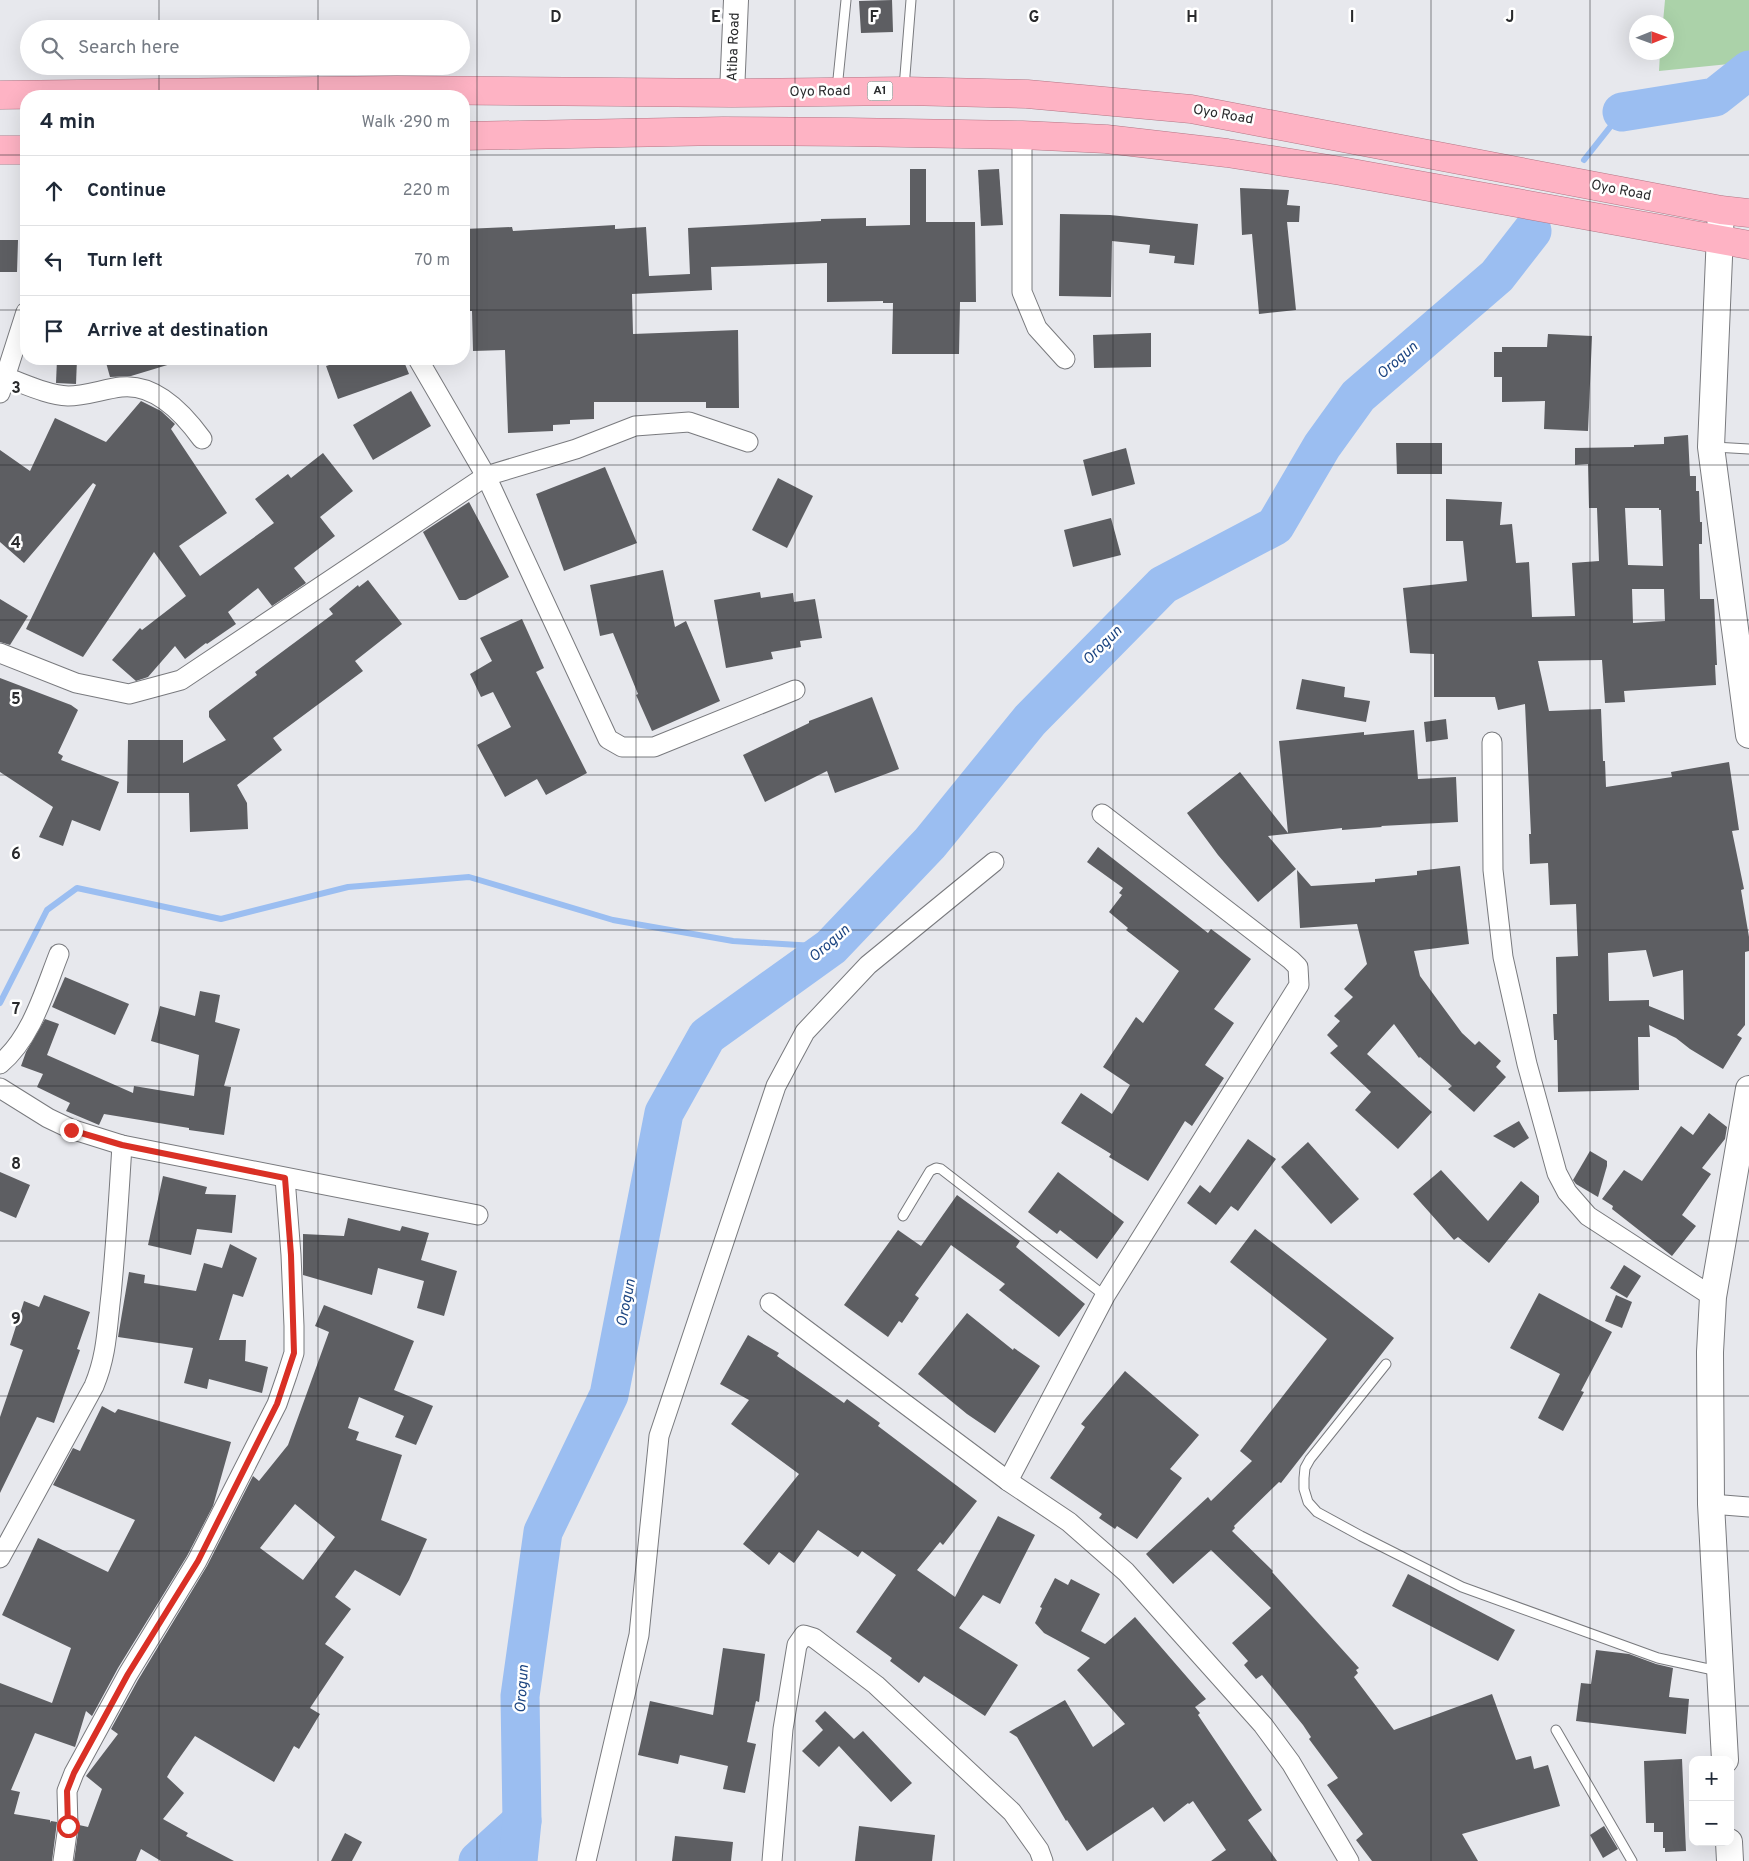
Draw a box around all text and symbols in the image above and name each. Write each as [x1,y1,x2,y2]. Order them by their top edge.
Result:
text: D [550,8,562,28]
text: E [711,8,721,28]
text: F [869,8,879,28]
text: G [1029,8,1039,28]
text: H [1186,8,1198,28]
text: I [1350,8,1354,28]
text: J [1506,8,1514,28]
street label: Atiba Road [724,12,744,82]
north arrow [1629,15,1674,60]
search box [20,20,470,75]
icon: search [38,34,66,62]
text: Search here [78,36,180,60]
road number: A1 [868,82,892,100]
street label: Oyo Road [789,83,851,101]
street label: Oyo Road [1192,101,1254,129]
text: 4 min [40,109,96,136]
text: Walk · 290 m [362,113,450,133]
icon: ahead [40,177,68,205]
street label: Oyo Road [1589,177,1653,205]
text: Continue [87,179,166,203]
text: 220 m [403,181,450,201]
icon: left [40,247,68,275]
text: Turn left [87,249,163,273]
text: 70 m [415,251,450,271]
icon: arrive [40,317,68,345]
text: Arrive at destination [87,319,268,343]
water label: Orogun [1374,338,1422,384]
text: 3 [11,379,21,399]
text: 4 [11,534,21,554]
water label: Orogun [1079,622,1127,670]
text: 5 [11,690,21,710]
text: 6 [11,845,21,865]
water label: Orogun [806,921,854,967]
text: 7 [12,1000,20,1020]
route end [60,1119,83,1142]
text: 8 [11,1155,21,1175]
water label: Orogun [613,1277,641,1329]
text: 9 [11,1310,21,1330]
water label: Orogun [512,1664,534,1714]
map controls [1689,1756,1734,1846]
button: + [1689,1756,1734,1801]
button: − [1689,1801,1734,1846]
route start [57,1815,80,1838]

